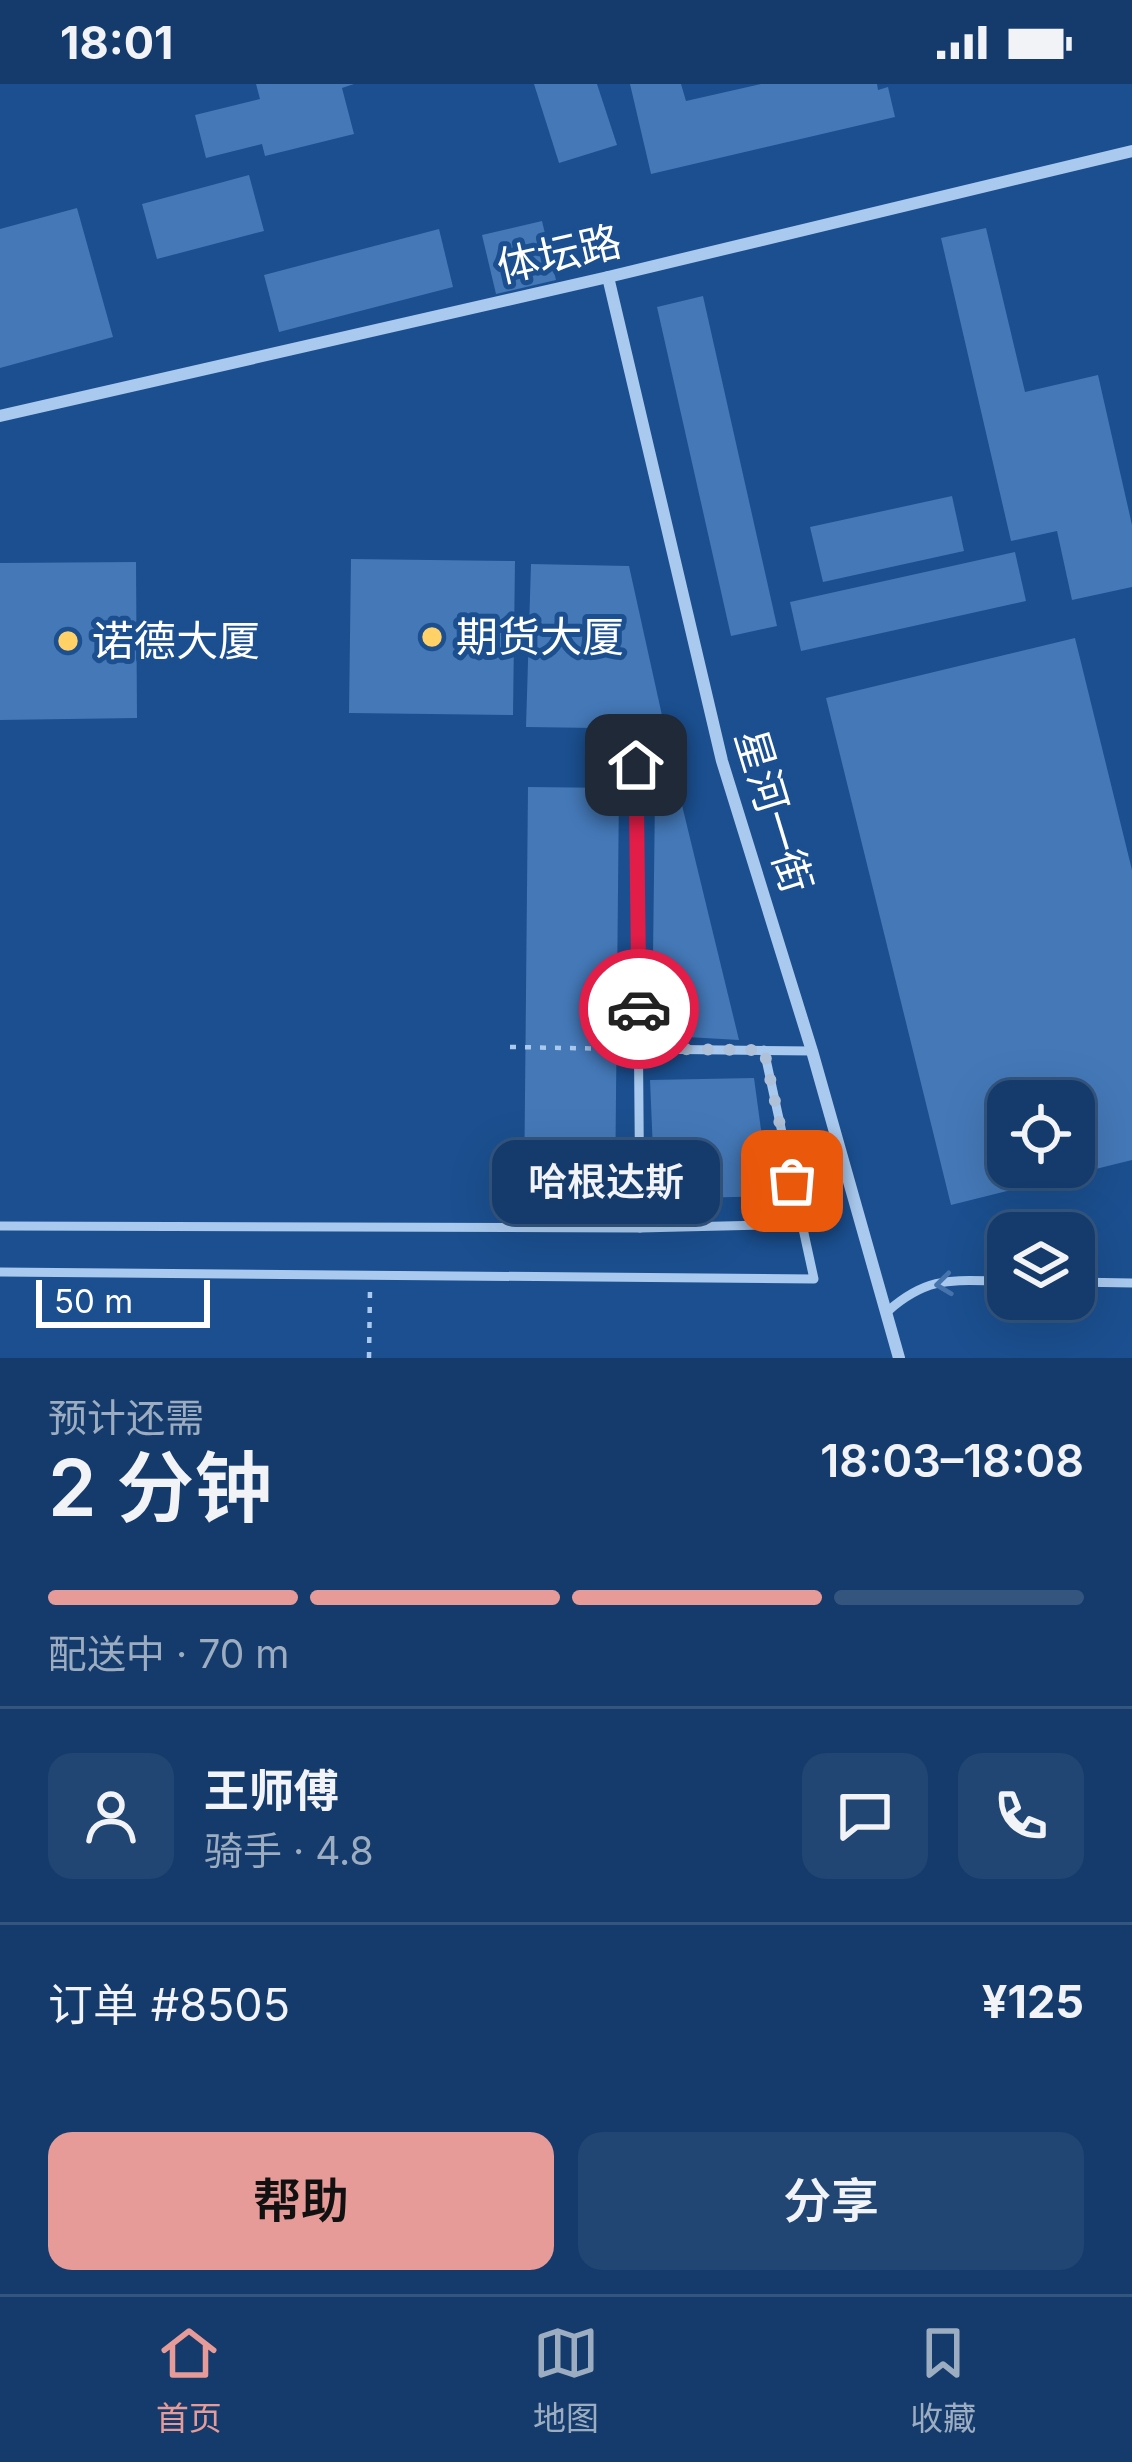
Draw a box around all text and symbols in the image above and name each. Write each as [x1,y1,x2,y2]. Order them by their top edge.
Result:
text: 18:01 [60,15,173,70]
street label: 体坛路 [492,214,626,293]
place label: 期货大厦 [456,611,624,662]
place label: 诺德大厦 [92,615,260,666]
marker: 期货大厦 [419,624,445,650]
marker: 诺德大厦 [55,628,81,654]
pin [585,714,687,816]
street label: 星河一街 [726,723,823,899]
icon: home [603,732,669,798]
courier [579,949,699,1069]
icon: car [606,976,672,1042]
map controls [987,1080,1095,1320]
button: locate [987,1080,1095,1188]
pin [741,1130,843,1232]
callout: 哈根达斯 [492,1139,720,1223]
icon: bag [759,1148,825,1214]
text: 哈根达斯 [528,1158,684,1205]
button: layers [987,1212,1095,1320]
one-way arrow [934,1270,953,1296]
scale bar [36,1274,210,1327]
text: 50 m [54,1281,133,1321]
text: 预计还需 [48,1394,204,1441]
text: 18:03–18:08 [820,1433,1084,1488]
text: 2 分钟 [48,1440,272,1535]
text: 配送中 · 70 m [48,1630,289,1677]
button: person [48,1753,174,1879]
button: chat [802,1753,928,1879]
button: phone [958,1753,1084,1879]
text: 王师傅 [204,1763,339,1818]
text: 骑手 · 4.8 [204,1827,374,1874]
text: ¥125 [982,1974,1084,2029]
text: 订单 #8505 [48,1977,290,2032]
button: 帮助 [48,2132,554,2270]
button: 分享 [578,2132,1084,2270]
tab: 首页 [156,2320,222,2440]
tab: 地图 [533,2320,599,2440]
tab: 收藏 [910,2320,976,2440]

